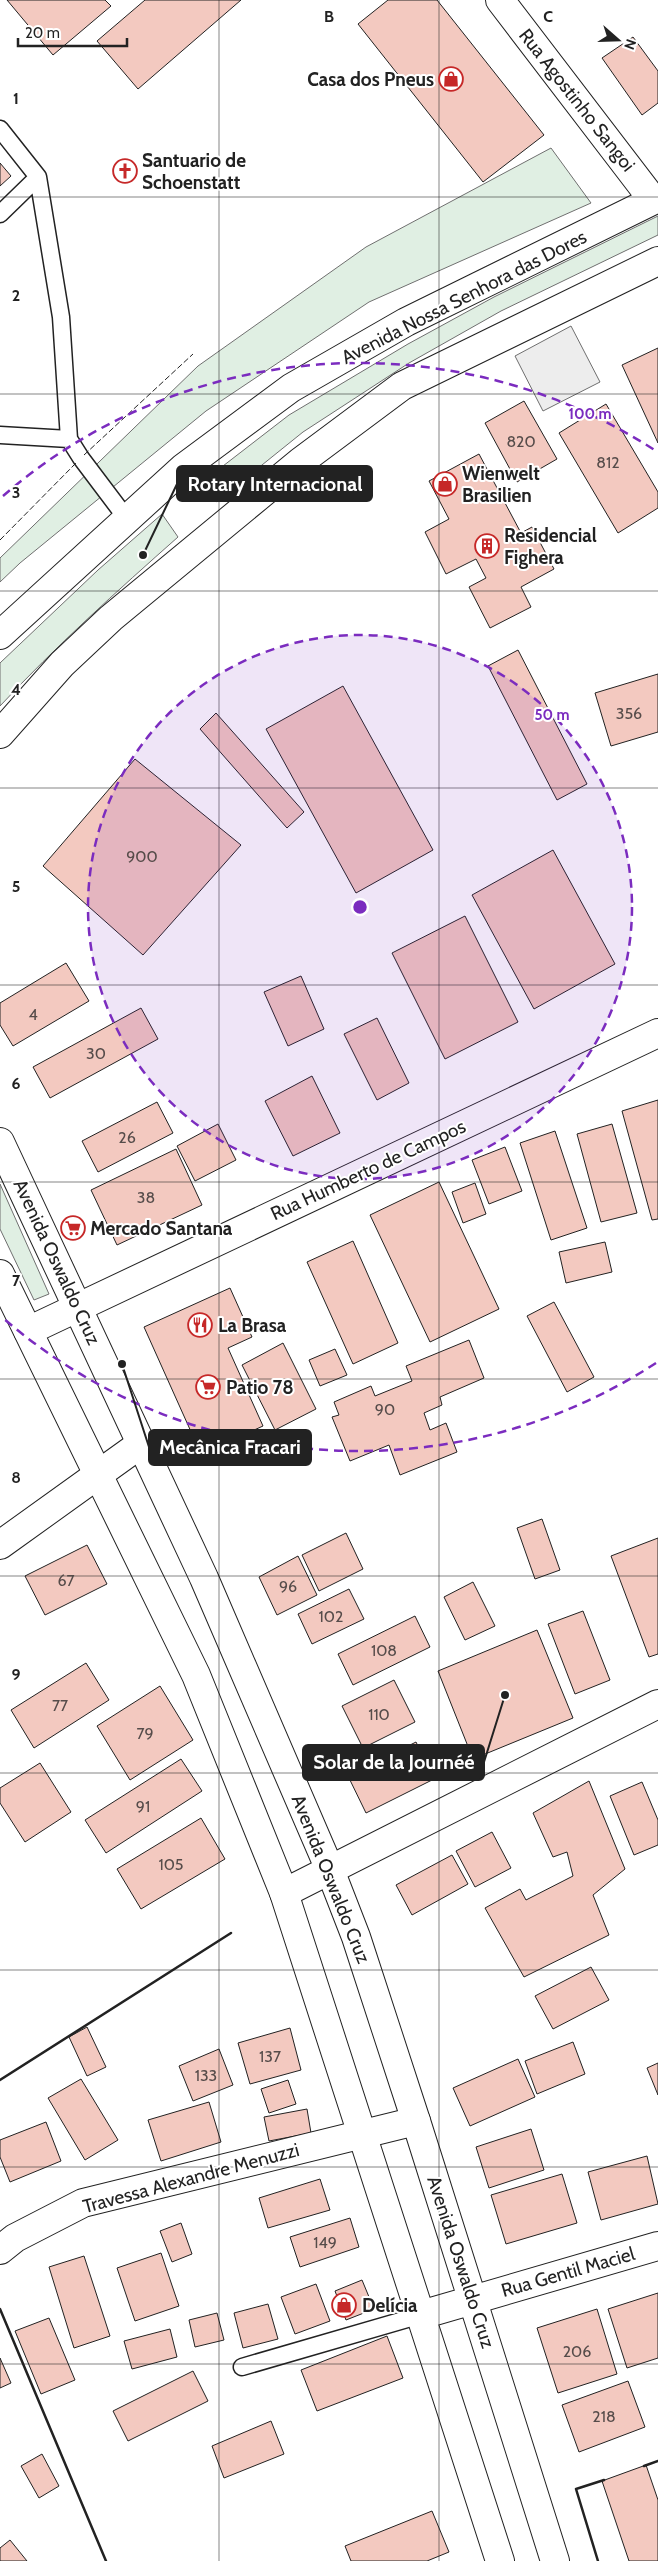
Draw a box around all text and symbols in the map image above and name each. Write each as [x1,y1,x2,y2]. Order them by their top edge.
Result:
text: B [324,7,334,26]
text: C [543,7,553,26]
scale bar [18,15,126,47]
north arrow [593,15,643,65]
text: 20 m [25,24,60,42]
street label: Rua Agostinho Sangoi [514,24,640,176]
text: N [620,37,640,52]
shop icon: Casa dos Pneus [438,66,464,92]
place label: Casa dos Pneus [307,68,434,91]
text: 1 [13,89,19,108]
place label: Santuario de Schoenstatt [142,149,246,194]
church icon: Santuario de Schoenstatt [112,158,138,184]
street label: Avenida Nossa Senhora das Dores [338,225,591,369]
text: 2 [12,286,20,305]
text: 100 m [568,405,612,423]
house number: 820 [506,432,536,451]
house number: 812 [596,453,620,472]
place label: Wienwelt Brasilien [462,462,540,507]
callout: Rotary Internacional [177,466,372,501]
shop icon: Wienwelt Brasilien [432,471,458,497]
text: Rotary Internacional [188,472,362,496]
text: 3 [12,483,20,502]
place label: Residencial Fighera [504,524,597,569]
building icon: Residencial Fighera [474,533,500,559]
text: 4 [11,680,21,699]
house number: 356 [616,704,642,723]
text: 50 m [534,706,570,724]
house number: 900 [126,847,158,866]
text: 5 [12,877,20,896]
centre of rings [351,898,369,916]
house number: 4 [28,1005,38,1024]
house number: 30 [86,1044,106,1063]
text: 6 [12,1074,21,1093]
street label: Rua Humberto de Campos [267,1115,469,1225]
house number: 26 [118,1128,136,1147]
street label: Avenida Oswaldo Cruz [9,1176,105,1348]
house number: 38 [137,1188,155,1207]
supermarket icon: Mercado Santana [60,1215,86,1241]
place label: Mercado Santana [90,1217,233,1240]
text: 7 [12,1271,21,1290]
restaurant icon: La Brasa [187,1312,213,1338]
place label: La Brasa [218,1314,287,1337]
supermarket icon: Patio 78 [195,1374,221,1400]
place label: Patio 78 [226,1376,294,1399]
house number: 90 [375,1400,395,1419]
callout: Mecânica Fracari [149,1430,311,1465]
text: Mecânica Fracari [159,1435,301,1459]
text: 8 [11,1468,21,1487]
house number: 67 [57,1571,75,1590]
house number: 96 [279,1577,297,1596]
house number: 102 [319,1607,343,1626]
house number: 108 [371,1641,397,1660]
text: 9 [12,1665,21,1684]
house number: 77 [52,1696,68,1715]
house number: 110 [368,1705,390,1724]
house number: 79 [136,1724,154,1743]
callout: Solar de la Journéé [303,1745,484,1780]
text: Solar de la Journéé [313,1750,475,1774]
street label: Avenida Oswaldo Cruz [287,1791,375,1967]
house number: 91 [136,1797,150,1816]
house number: 105 [158,1855,184,1874]
house number: 137 [259,2047,281,2066]
house number: 133 [195,2066,217,2085]
street label: Travessa Alexandre Menuzzi [80,2138,302,2218]
street label: Avenida Oswaldo Cruz [422,2173,500,2351]
house number: 149 [313,2233,337,2252]
street label: Rua Gentil Maciel [499,2242,638,2302]
shop icon: Delícia [331,2292,357,2318]
place label: Delícia [362,2294,418,2317]
house number: 206 [563,2342,591,2361]
house number: 218 [592,2407,616,2426]

